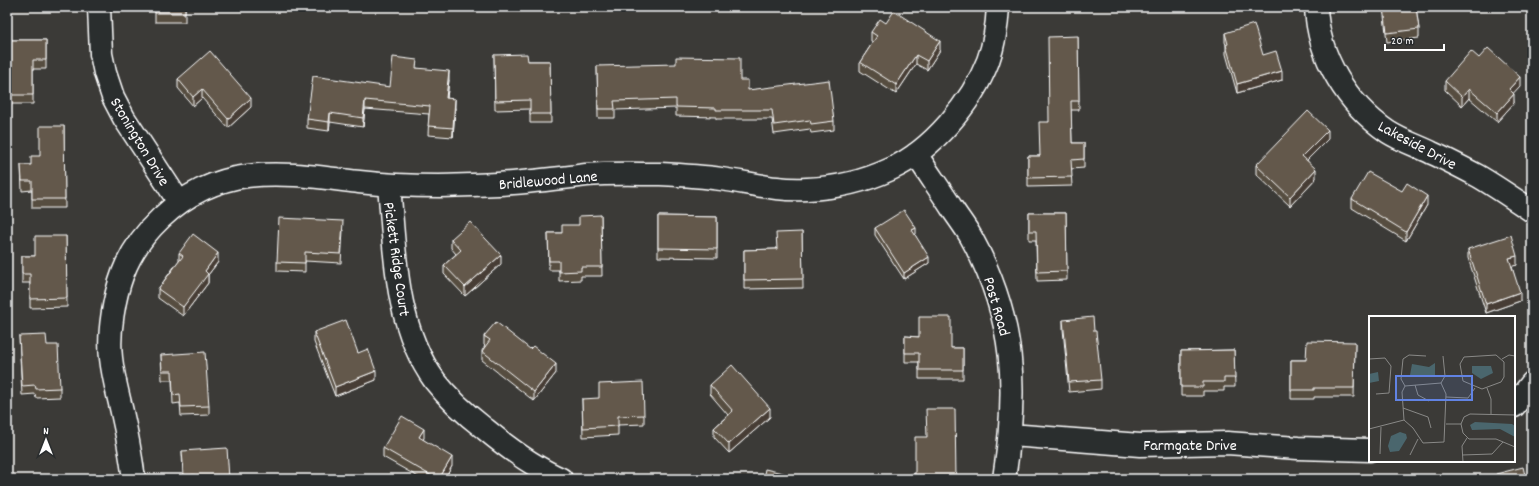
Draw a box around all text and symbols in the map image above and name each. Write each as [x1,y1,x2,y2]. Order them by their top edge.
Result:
scale bar [1385,26,1444,52]
text: 20 m [1391,33,1414,50]
street label: Stonington Drive [103,94,174,191]
street label: Lakeside Drive [1373,116,1460,177]
street label: Bridlewood Lane [498,166,599,197]
street label: Pickett Ridge Court [376,201,415,318]
street label: Post Road [976,274,1015,339]
inset map [1369,316,1515,462]
north arrow [26,420,66,460]
text: N [43,424,49,440]
street label: Farmgate Drive [1143,435,1237,458]

